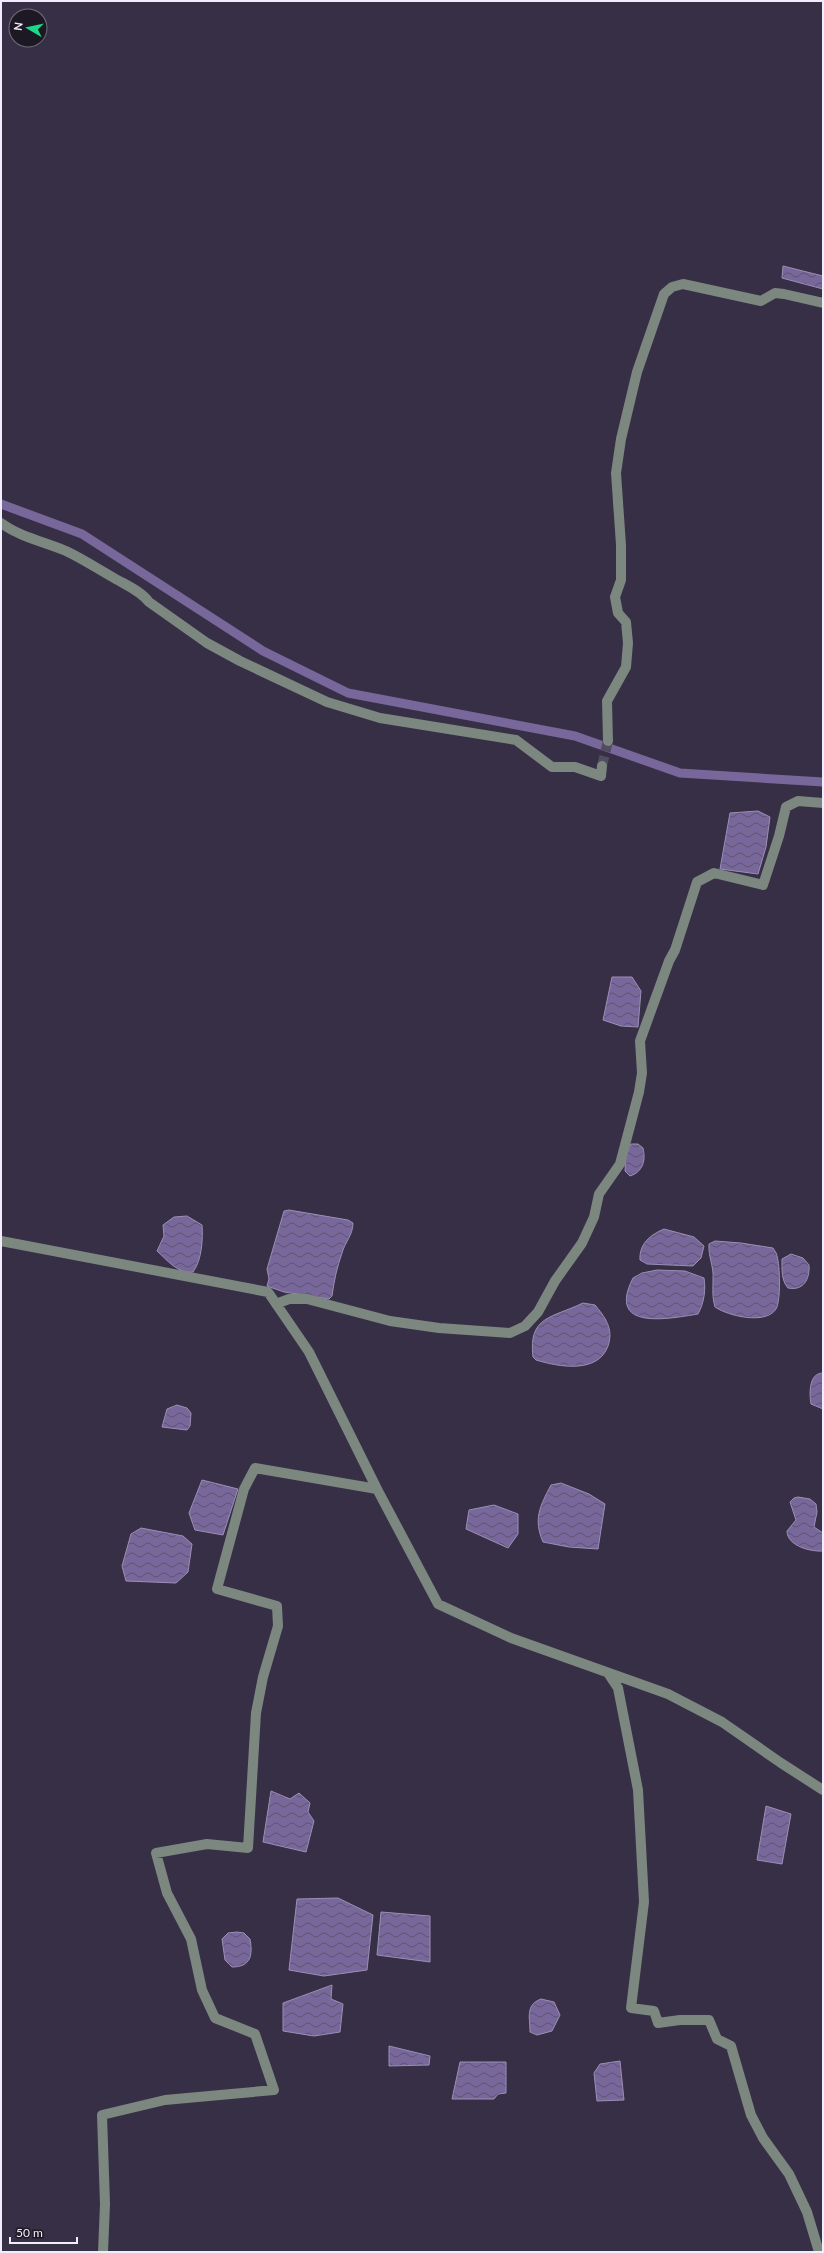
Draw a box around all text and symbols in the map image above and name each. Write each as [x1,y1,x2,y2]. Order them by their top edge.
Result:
north arrow [8,8,48,48]
text: N [11,21,25,32]
scale bar [10,2219,77,2245]
text: 50 m [16,2225,43,2240]

